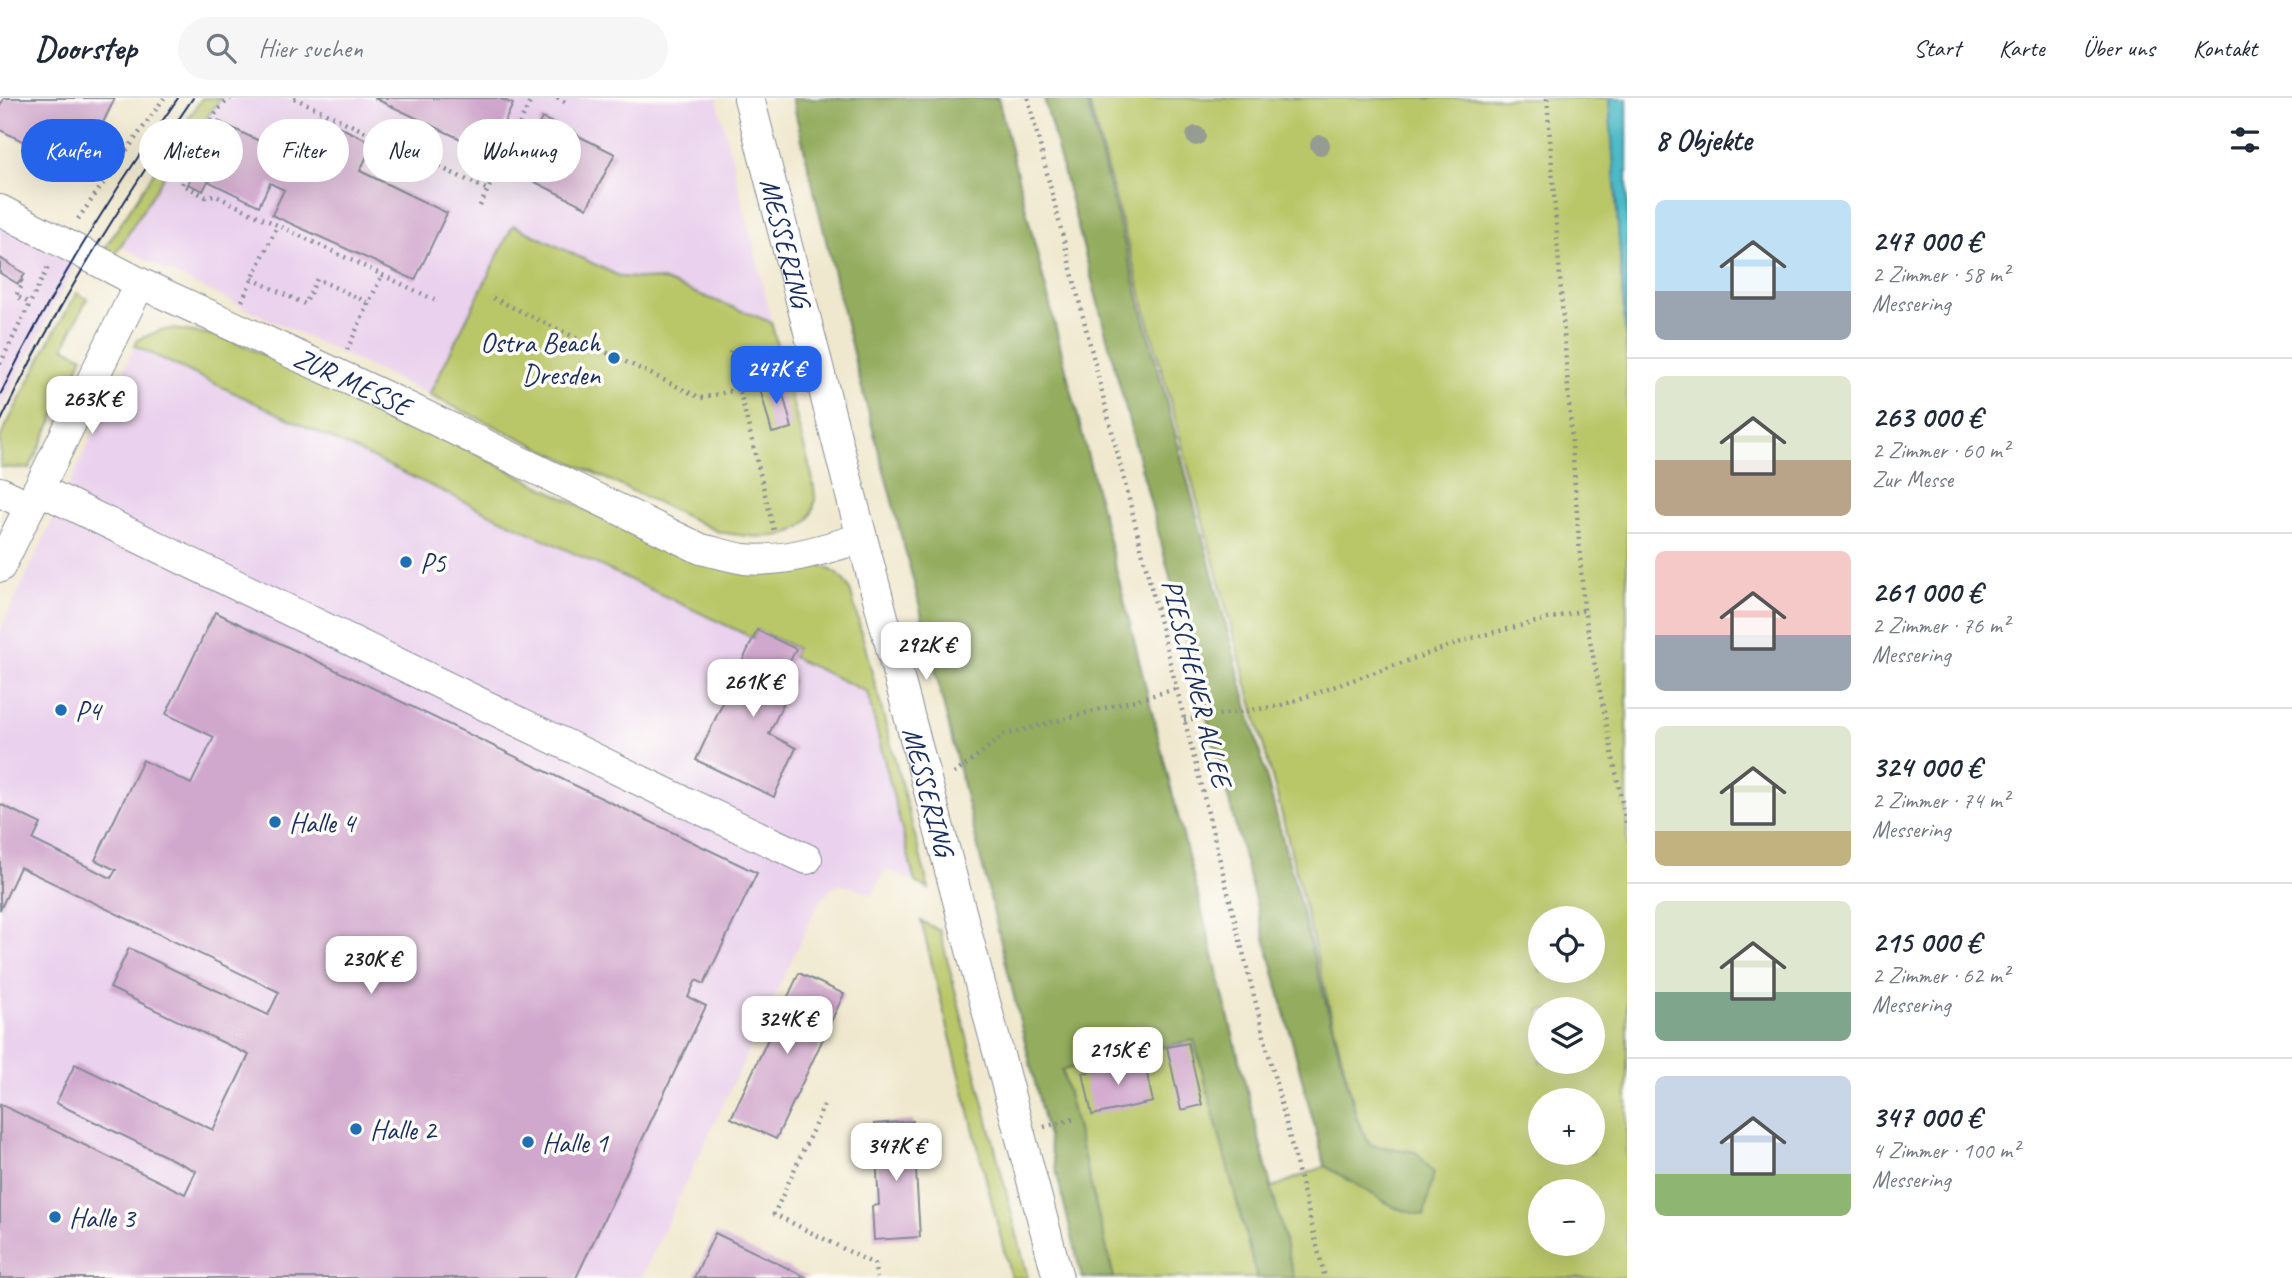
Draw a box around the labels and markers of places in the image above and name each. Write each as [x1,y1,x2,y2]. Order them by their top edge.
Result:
place label: Ostra Beach Dresden [480,325,601,392]
pin: 247K € [719,346,833,406]
marker: Ostra Beach Dresden [606,350,622,366]
pin: 263K € [35,376,149,436]
place label: P5 [420,545,447,580]
marker: P5 [398,554,414,570]
pin: 292K € [869,622,983,682]
pin: 261K € [696,660,810,719]
place label: P4 [75,693,103,728]
marker: P4 [53,702,69,718]
place label: Halle 4 [289,805,357,840]
marker: Halle 4 [267,814,283,830]
pin: 230K € [314,936,428,996]
pin: 324K € [730,996,844,1056]
pin: 215K € [1061,1028,1175,1087]
place label: Halle 2 [370,1112,438,1147]
marker: Halle 2 [348,1121,364,1137]
pin: 347K € [839,1124,953,1183]
place label: Halle 1 [542,1125,609,1160]
marker: Halle 1 [520,1134,536,1150]
place label: Halle 3 [69,1200,137,1235]
marker: Halle 3 [47,1209,63,1225]

